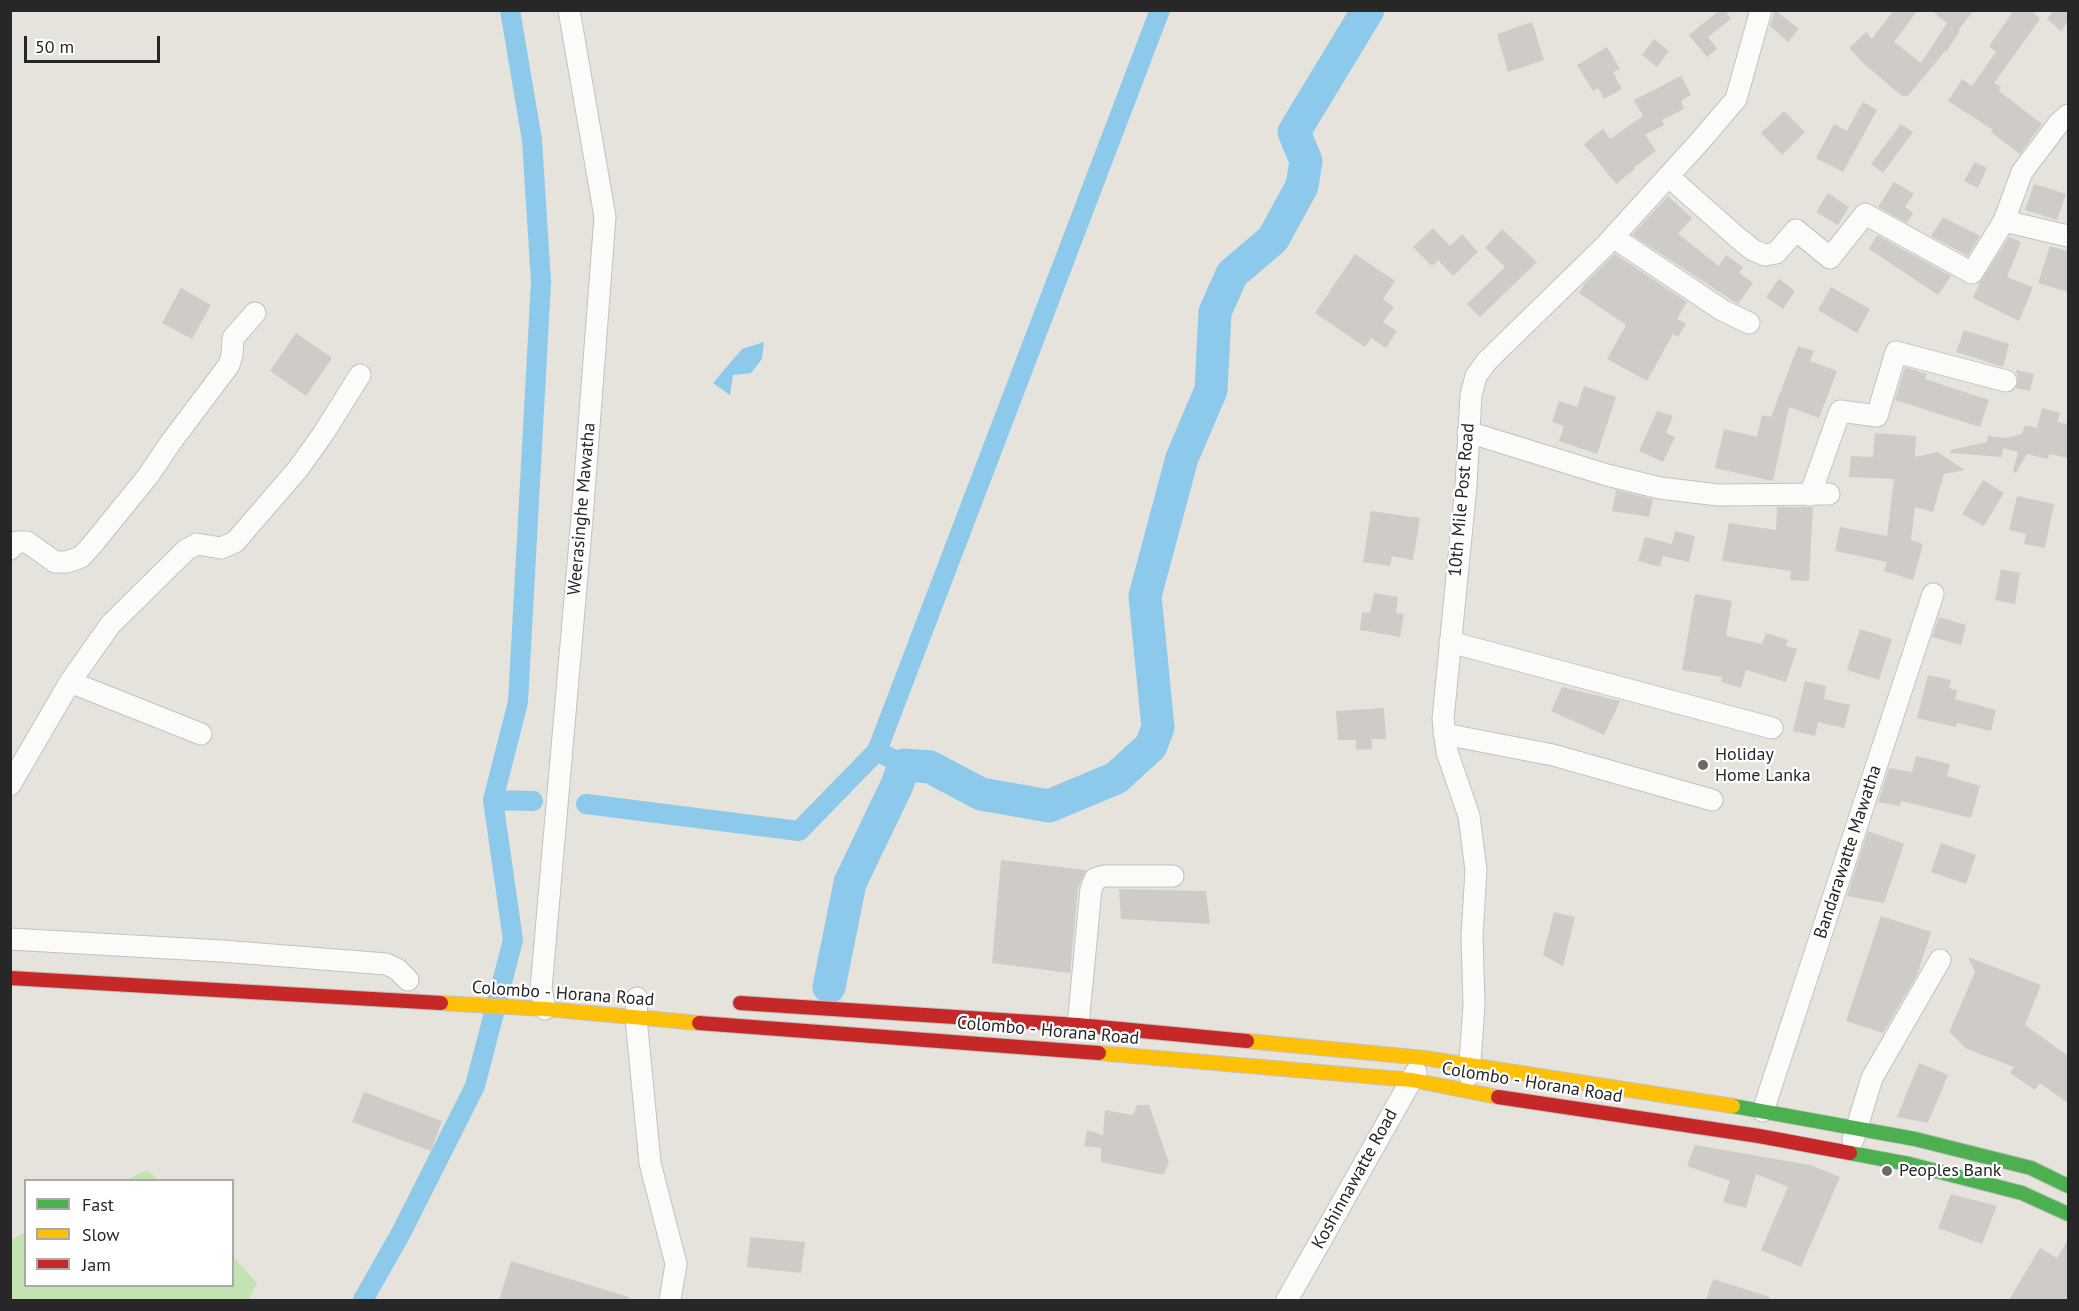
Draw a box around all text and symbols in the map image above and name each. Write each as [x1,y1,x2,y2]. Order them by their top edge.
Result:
scale bar [27,24,164,62]
text: 50 m [35,35,74,58]
street label: Weerasinghe Mawatha [564,422,600,596]
street label: 10th Mile Post Road [1445,422,1479,578]
place label: Holiday Home Lanka [1715,744,1811,786]
marker: Holiday Home Lanka [1696,758,1710,772]
street label: Bandarawatte Mawatha [1810,762,1886,942]
street label: Colombo - Horana Road [471,977,655,1011]
street label: Colombo - Horana Road [956,1012,1140,1050]
street label: Colombo - Horana Road [1440,1058,1624,1108]
street label: Koshinnawatte Road [1308,1105,1402,1253]
place label: Peoples Bank [1899,1160,2001,1182]
marker: Peoples Bank [1880,1164,1894,1178]
legend [24,1179,234,1287]
text: Fast [82,1193,114,1216]
text: Slow [82,1223,120,1246]
text: Jam [82,1253,111,1276]

